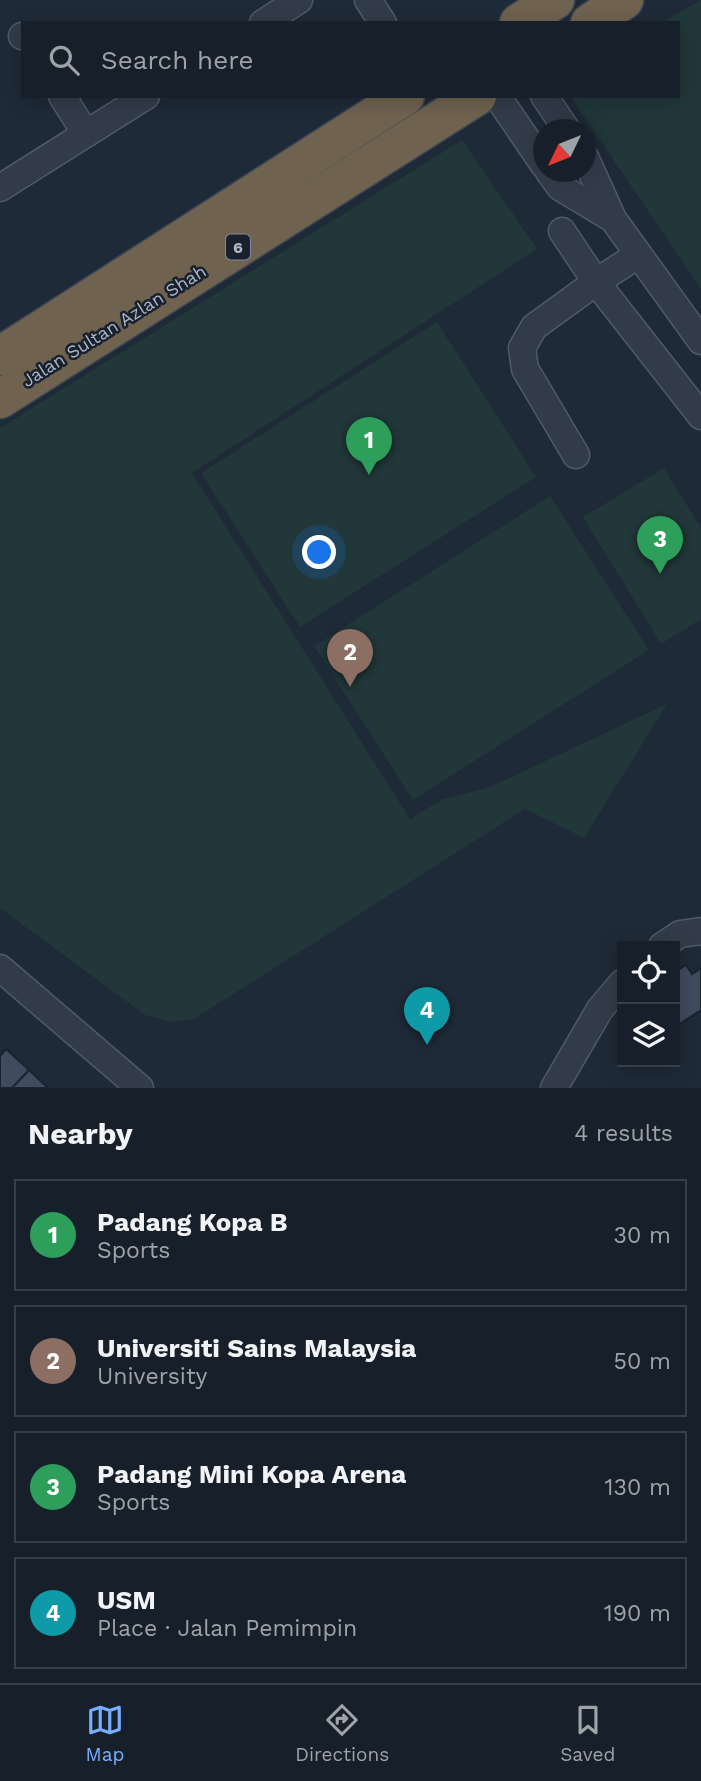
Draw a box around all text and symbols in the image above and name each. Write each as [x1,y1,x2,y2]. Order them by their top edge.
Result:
search box [21,21,680,98]
icon: search [45,41,83,79]
text: Search here [101,45,253,75]
north arrow [533,119,596,182]
road number: 6 [226,234,250,260]
street label: Jalan Sultan Azlan Shah [18,260,210,391]
pin: 1 [346,417,392,475]
pin: 3 [637,516,683,574]
your location [302,535,336,569]
pin: 2 [327,629,373,687]
map controls [617,941,680,1067]
button: locate [617,941,680,1004]
pin: 4 [404,987,450,1045]
button: layers [617,1004,680,1067]
text: Nearby [28,1116,133,1151]
text: 4 results [574,1120,673,1147]
text: Padang Kopa B [97,1207,288,1237]
text: 1 [48,1222,58,1249]
text: 30 m [614,1222,671,1249]
text: Sports [97,1237,170,1264]
text: Universiti Sains Malaysia [97,1333,416,1363]
text: 2 [46,1348,60,1375]
text: 50 m [614,1348,671,1375]
text: University [97,1363,207,1390]
text: Padang Mini Kopa Arena [97,1459,406,1489]
text: 3 [46,1474,60,1501]
text: 130 m [605,1474,671,1501]
text: Sports [97,1489,170,1516]
text: USM [97,1585,156,1615]
text: 4 [46,1600,60,1627]
text: 190 m [604,1600,671,1627]
text: Place · Jalan Pemimpin [97,1615,357,1642]
tab: Map [86,1701,124,1766]
tab: Directions [295,1701,389,1766]
tab: Saved [560,1701,615,1766]

